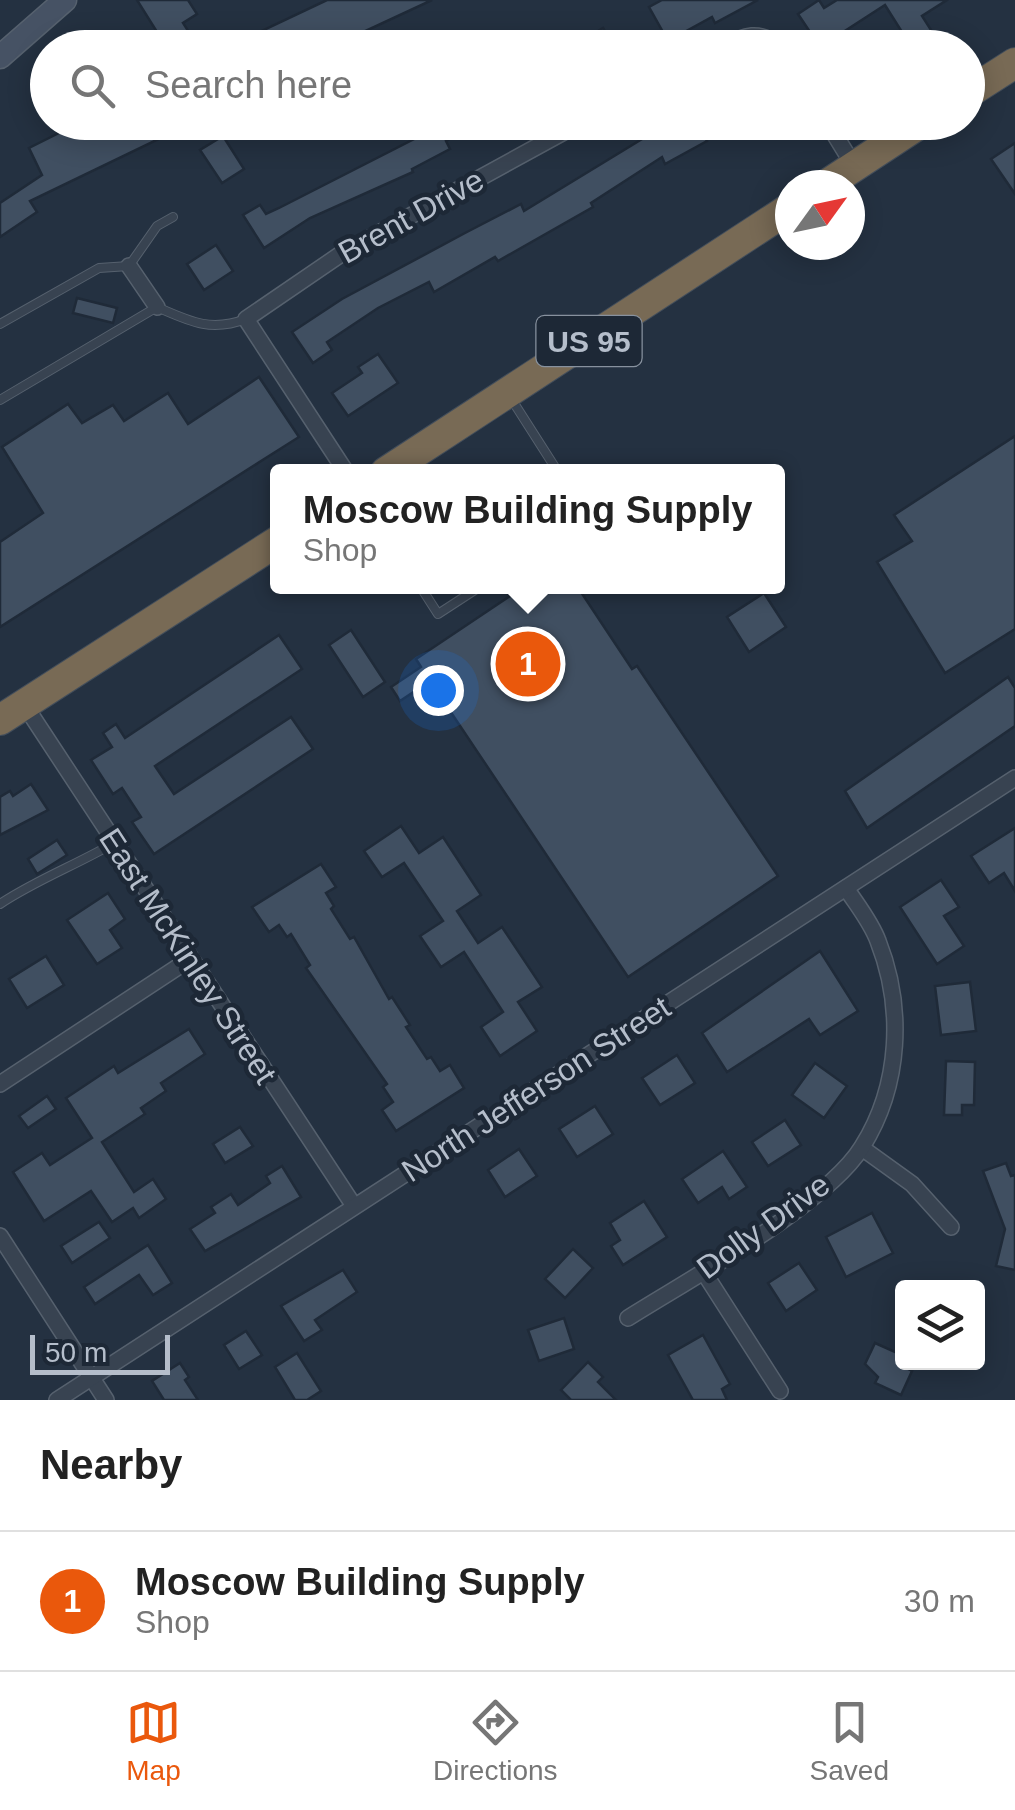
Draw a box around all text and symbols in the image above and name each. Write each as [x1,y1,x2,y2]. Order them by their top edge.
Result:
search box [30,30,985,140]
icon: search [65,58,120,113]
text: Search here [145,64,352,106]
street label: Brent Drive [332,161,490,271]
north arrow [775,170,865,260]
road number: US 95 [536,316,642,366]
popup [270,464,785,594]
text: Moscow Building Supply [303,489,752,531]
text: Shop [303,532,377,568]
pin: 1 [496,626,560,702]
your location [413,665,464,716]
street label: East McKinley Street [92,822,284,1090]
street label: North Jefferson Street [395,989,677,1189]
street label: Dolly Drive [690,1166,836,1286]
map controls [895,1280,985,1370]
button: layers [895,1280,985,1370]
scale bar [30,1330,170,1374]
text: 50 m [45,1337,107,1368]
text: Nearby [40,1441,182,1488]
text: Moscow Building Supply [135,1561,585,1603]
text: 1 [64,1583,81,1619]
text: 30 m [904,1583,975,1619]
text: Shop [135,1604,210,1640]
tab: Map [126,1695,181,1787]
tab: Directions [433,1695,558,1787]
tab: Saved [810,1695,889,1787]

